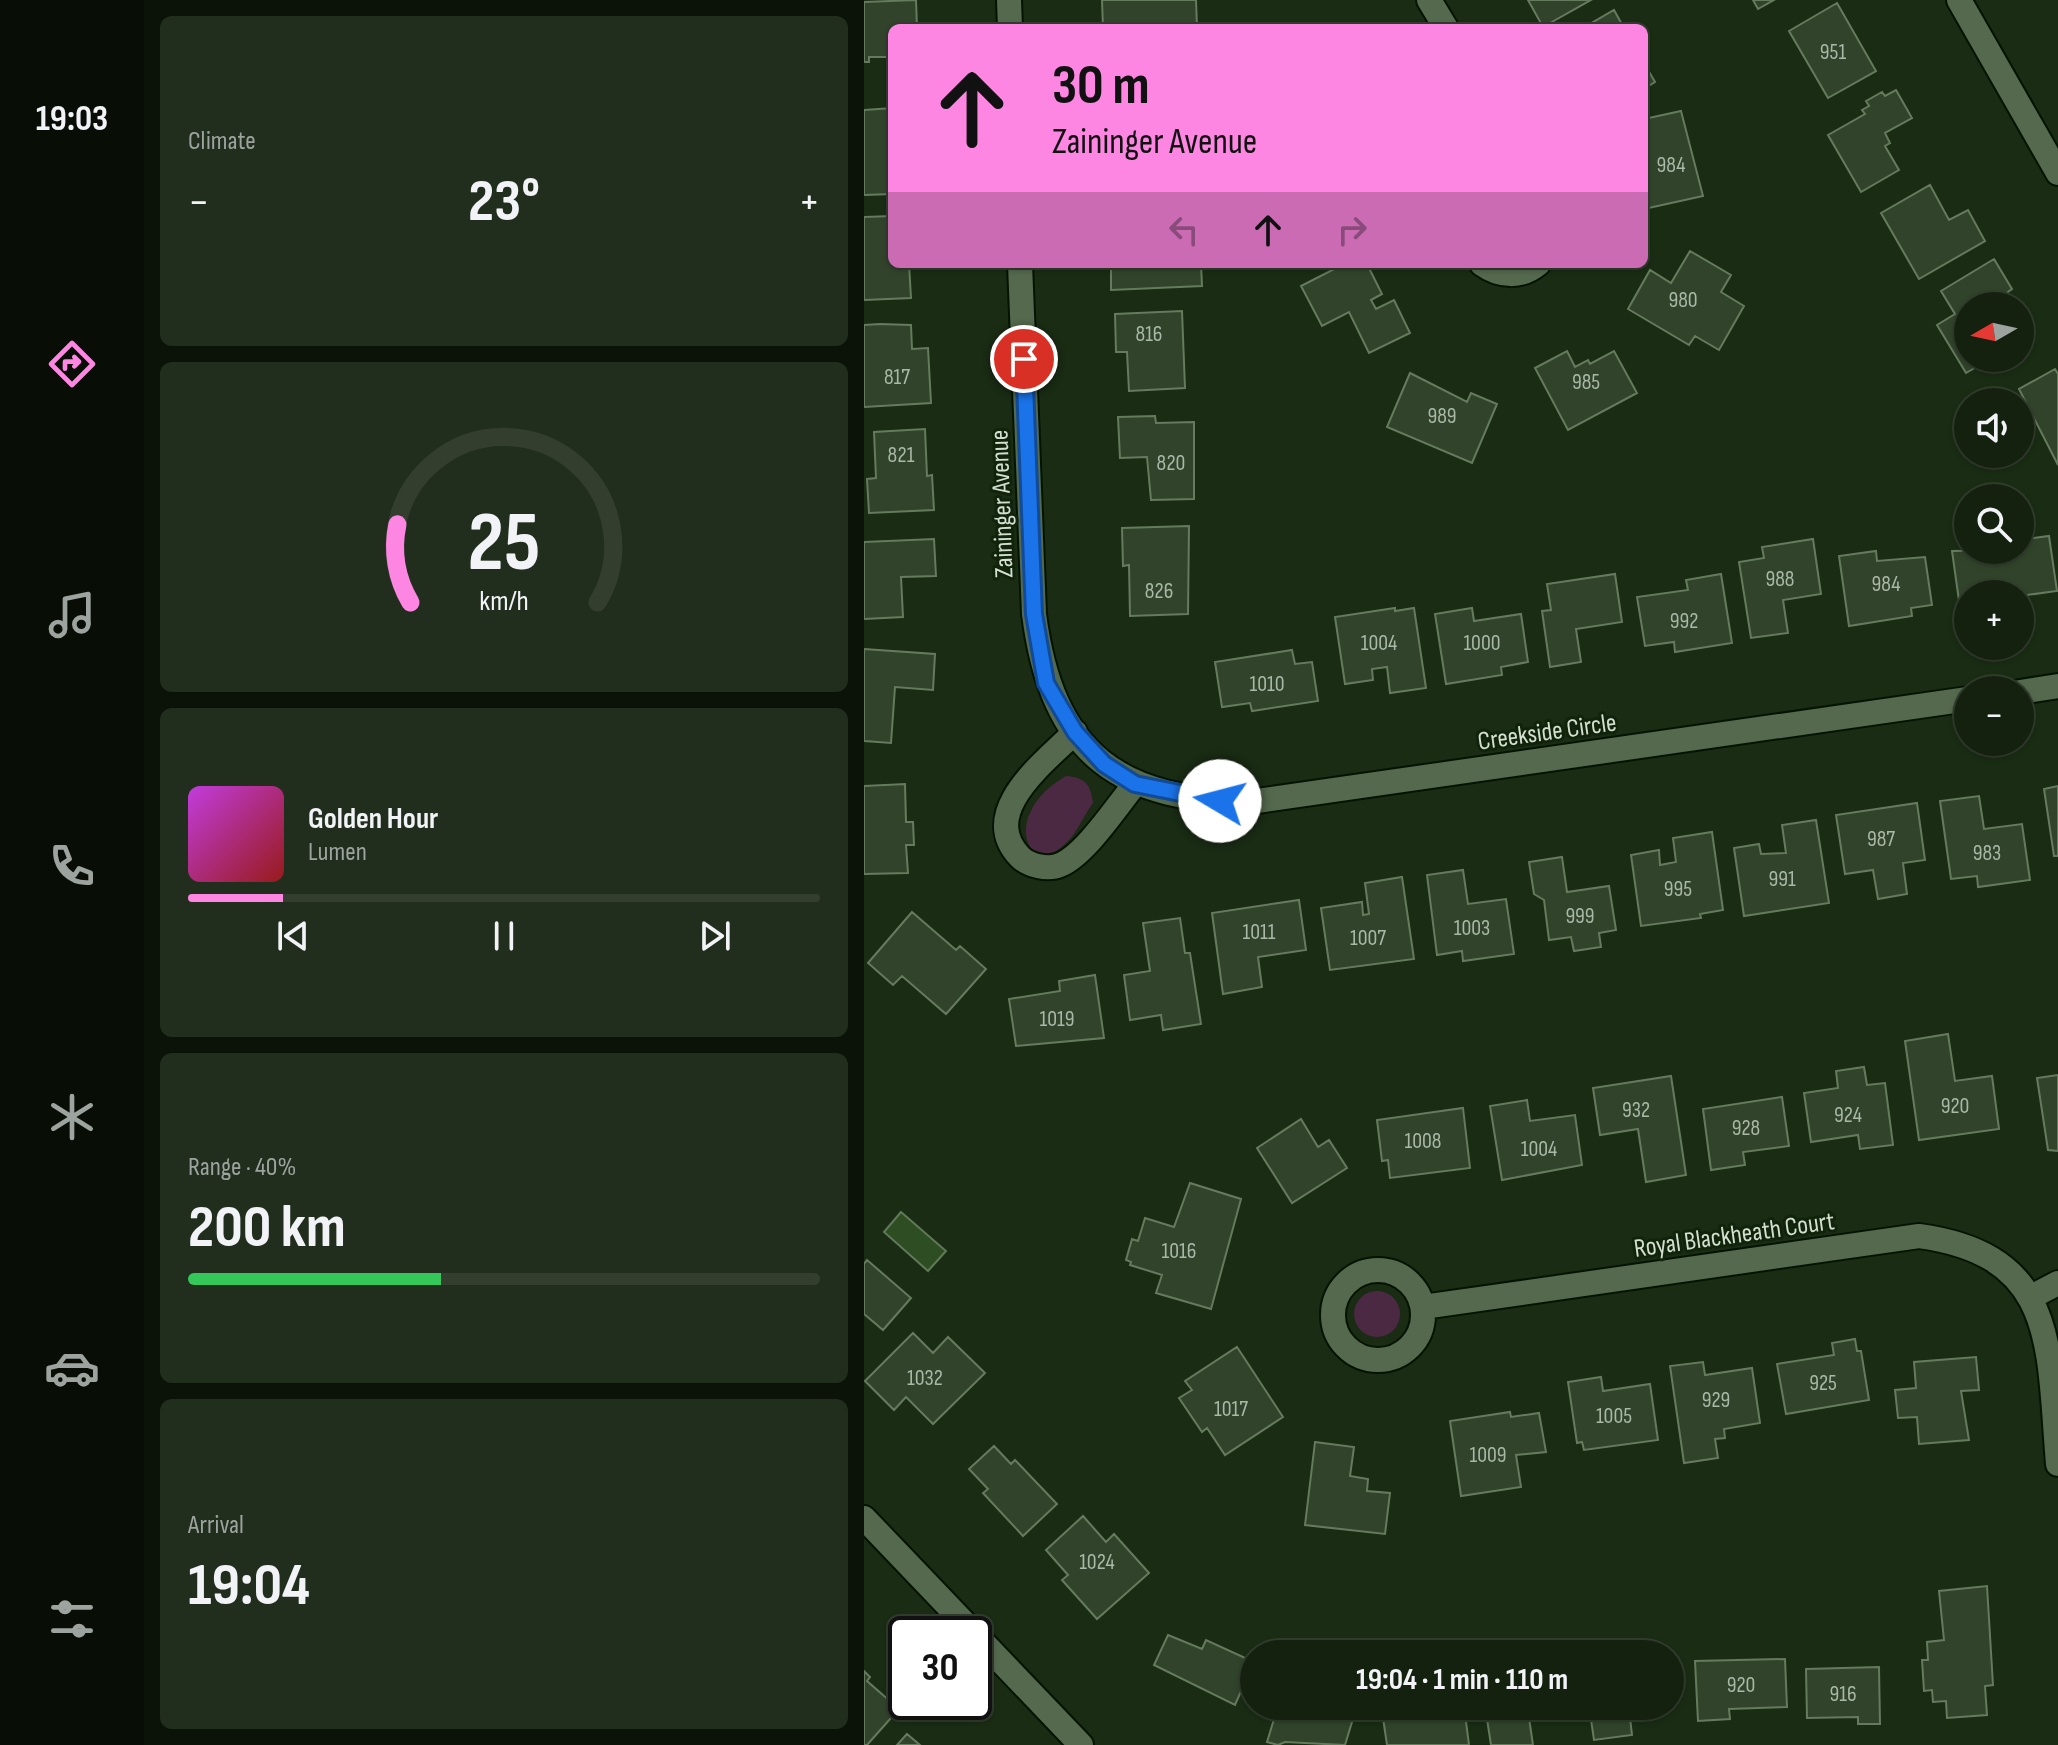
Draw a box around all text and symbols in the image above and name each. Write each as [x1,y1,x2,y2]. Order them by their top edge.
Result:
house number: 951 [1820,39,1846,66]
text: 30 m [1052,53,1150,120]
icon: ahead [920,56,1024,160]
text: 19:03 [36,98,108,141]
text: Zaininger Avenue [1052,121,1257,164]
text: Climate [188,126,256,157]
house number: 984 [1656,152,1686,179]
text: 23° [468,166,540,238]
text: − [188,176,210,229]
text: + [798,176,820,229]
icon: left [1162,208,1206,252]
icon: ahead [1246,208,1290,252]
icon: right [1330,208,1374,252]
house number: 980 [1668,287,1698,314]
north arrow [1954,292,2034,372]
map controls [1954,292,2034,756]
house number: 816 [1136,321,1162,348]
pin [990,325,1058,393]
icon: directions [44,336,100,392]
icon: arrive [1002,337,1046,381]
house number: 817 [884,364,910,391]
house number: 985 [1572,369,1600,396]
button: sound [1954,388,2034,468]
house number: 989 [1427,403,1457,430]
street label: Zaininger Avenue [984,429,1021,579]
house number: 821 [888,442,915,469]
house number: 820 [1157,450,1185,477]
button: search [1954,484,2034,564]
text: 25 [468,493,540,593]
house number: 988 [1765,566,1795,593]
house number: 984 [1871,571,1901,598]
house number: 826 [1145,578,1173,605]
button: + [1954,580,2034,660]
text: km/h [479,584,529,619]
icon: music [44,587,100,643]
house number: 992 [1670,608,1698,635]
house number: 1004 [1361,630,1397,657]
house number: 1000 [1463,630,1501,657]
house number: 1010 [1249,671,1285,698]
button: − [1954,676,2034,756]
street label: Creekside Circle [1476,707,1619,758]
position arrow [1178,759,1262,843]
text: Golden Hour [308,801,438,837]
house number: 987 [1867,826,1895,853]
text: Lumen [308,837,367,868]
icon: phone [44,838,100,894]
house number: 983 [1973,840,2001,867]
house number: 991 [1768,866,1796,893]
house number: 995 [1664,876,1692,903]
house number: 999 [1565,903,1595,930]
icon: previous [271,914,315,958]
icon: pause [482,914,526,958]
icon: next [693,914,737,958]
house number: 1003 [1454,915,1490,942]
house number: 1011 [1243,919,1276,946]
house number: 1007 [1350,925,1386,952]
house number: 1019 [1040,1006,1074,1033]
icon: climate [44,1089,100,1145]
house number: 920 [1941,1093,1969,1120]
house number: 932 [1622,1097,1650,1124]
house number: 924 [1834,1102,1862,1129]
house number: 928 [1732,1115,1760,1142]
house number: 1008 [1405,1128,1441,1155]
house number: 1004 [1521,1136,1557,1163]
text: Range · 40% [188,1152,296,1183]
text: 200 km [188,1192,346,1264]
street label: Royal Blackheath Court [1632,1206,1837,1265]
house number: 1016 [1162,1238,1196,1265]
icon: car [44,1340,100,1396]
house number: 1032 [907,1365,943,1392]
house number: 925 [1809,1370,1837,1397]
house number: 929 [1702,1387,1730,1414]
house number: 1017 [1214,1396,1248,1423]
house number: 1005 [1596,1403,1632,1430]
house number: 1009 [1469,1442,1507,1469]
text: Arrival [188,1510,244,1541]
house number: 1024 [1079,1549,1115,1576]
text: 19:04 [188,1550,310,1622]
icon: filters [44,1591,100,1647]
speed limit sign: 30 [888,1616,992,1720]
text: 19:04 · 1 min · 110 m [1356,1662,1568,1698]
house number: 920 [1727,1672,1755,1699]
house number: 916 [1829,1681,1857,1708]

